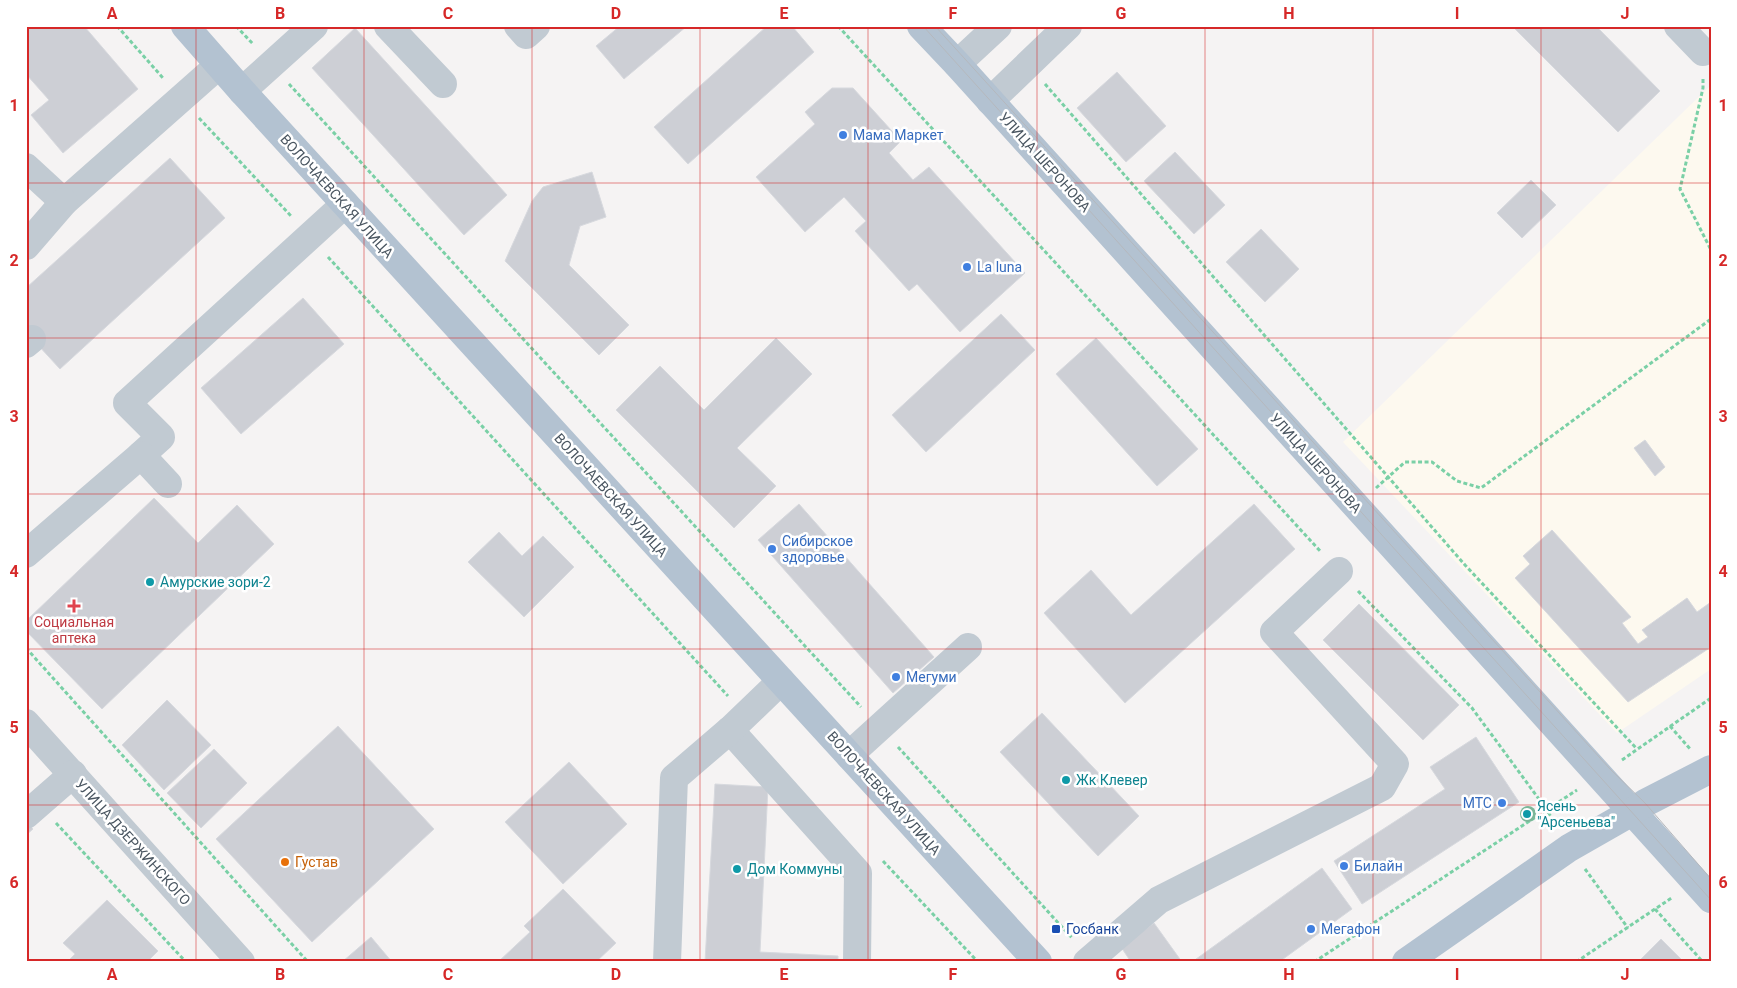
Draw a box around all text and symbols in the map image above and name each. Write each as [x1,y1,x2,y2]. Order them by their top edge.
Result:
text: A [107,4,118,23]
text: B [275,4,285,23]
text: C [443,4,453,23]
text: D [611,4,621,23]
text: E [780,4,789,23]
text: F [949,4,958,23]
text: G [1116,4,1127,23]
text: H [1283,4,1295,23]
text: I [1455,4,1459,23]
text: J [1621,4,1629,23]
text: 1 [9,96,19,115]
text: 1 [1718,96,1728,115]
street label: УЛИЦА ШЕРОНОВА [996,109,1094,215]
place label: Мама Маркет [853,127,944,143]
marker: Мама Маркет [837,129,849,141]
street label: ВОЛОЧАЕВСКАЯ УЛИЦА [277,131,397,261]
text: 2 [9,251,19,270]
text: 2 [1718,251,1728,270]
place label: La luna [977,259,1022,275]
marker: La luna [961,261,973,273]
text: 3 [9,407,19,426]
text: 3 [1718,407,1728,426]
street label: УЛИЦА ШЕРОНОВА [1267,410,1365,516]
street label: ВОЛОЧАЕВСКАЯ УЛИЦА [551,430,671,560]
place label: Сибирское здоровье [782,533,853,565]
marker: Сибирское здоровье [766,543,778,555]
text: 4 [9,562,19,581]
text: 4 [1718,562,1728,581]
place label: Амурские зори-2 [160,574,271,590]
marker: Амурские зори-2 [144,576,156,588]
marker: Социальная аптека [68,600,80,612]
place label: Социальная аптека [34,614,114,646]
place label: Мегуми [906,669,957,685]
marker: Мегуми [890,671,902,683]
text: 5 [9,718,19,737]
text: 5 [1718,718,1728,737]
street label: ВОЛОЧАЕВСКАЯ УЛИЦА [824,728,944,858]
place label: Жк Клевер [1076,772,1148,788]
marker: Жк Клевер [1060,774,1072,786]
street label: УЛИЦА ДЗЕРЖИНСКОГО [72,776,194,908]
place label: МТС [1463,795,1492,811]
marker: МТС [1496,797,1508,809]
place label: Ясень "Арсеньева" [1537,798,1615,830]
marker: Ясень "Арсеньева" [1521,808,1533,820]
place label: Густав [295,854,338,870]
marker: Густав [279,856,291,868]
place label: Билайн [1354,858,1403,874]
marker: Билайн [1338,860,1350,872]
place label: Дом Коммуны [747,861,843,877]
marker: Дом Коммуны [731,863,743,875]
text: 6 [9,873,19,892]
text: 6 [1718,873,1728,892]
place label: Госбанк [1066,921,1119,937]
place label: Мегафон [1321,921,1380,937]
marker: Госбанк [1050,923,1062,935]
marker: Мегафон [1305,923,1317,935]
text: A [107,965,118,984]
text: B [275,965,285,984]
text: C [443,965,453,984]
text: D [611,965,621,984]
text: E [780,965,789,984]
text: F [949,965,958,984]
text: G [1116,965,1127,984]
text: H [1283,965,1295,984]
text: I [1455,965,1459,984]
text: J [1621,965,1629,984]

